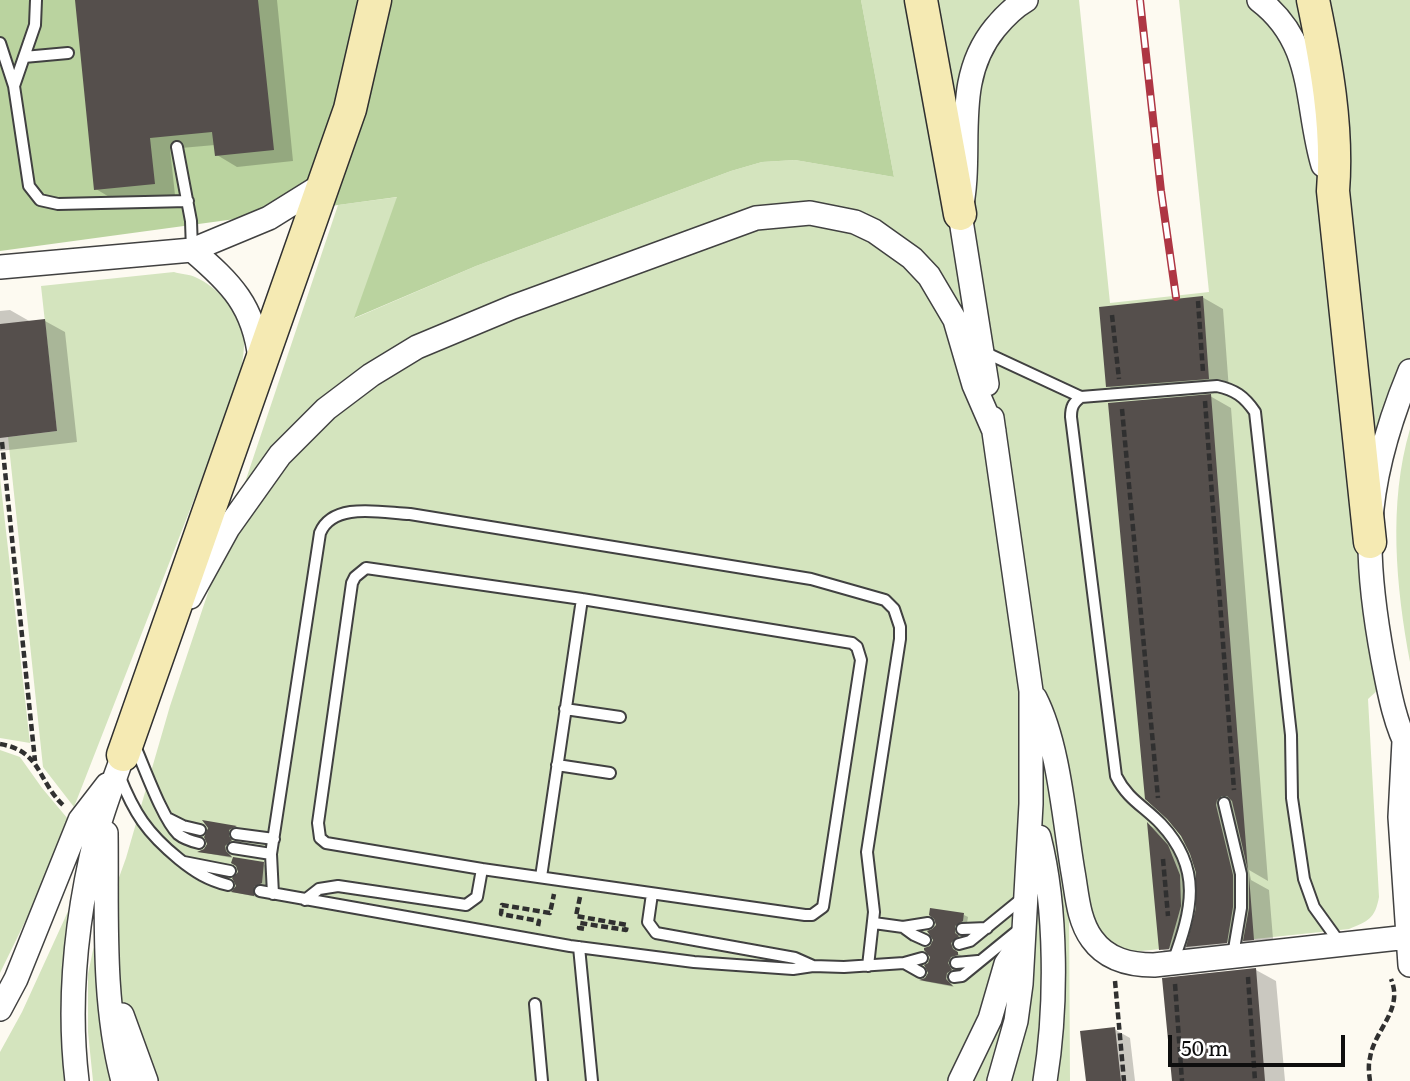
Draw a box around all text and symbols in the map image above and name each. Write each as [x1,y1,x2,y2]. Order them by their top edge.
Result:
scale bar [1172,1021,1349,1066]
text: 50 m [1181,1031,1228,1062]

